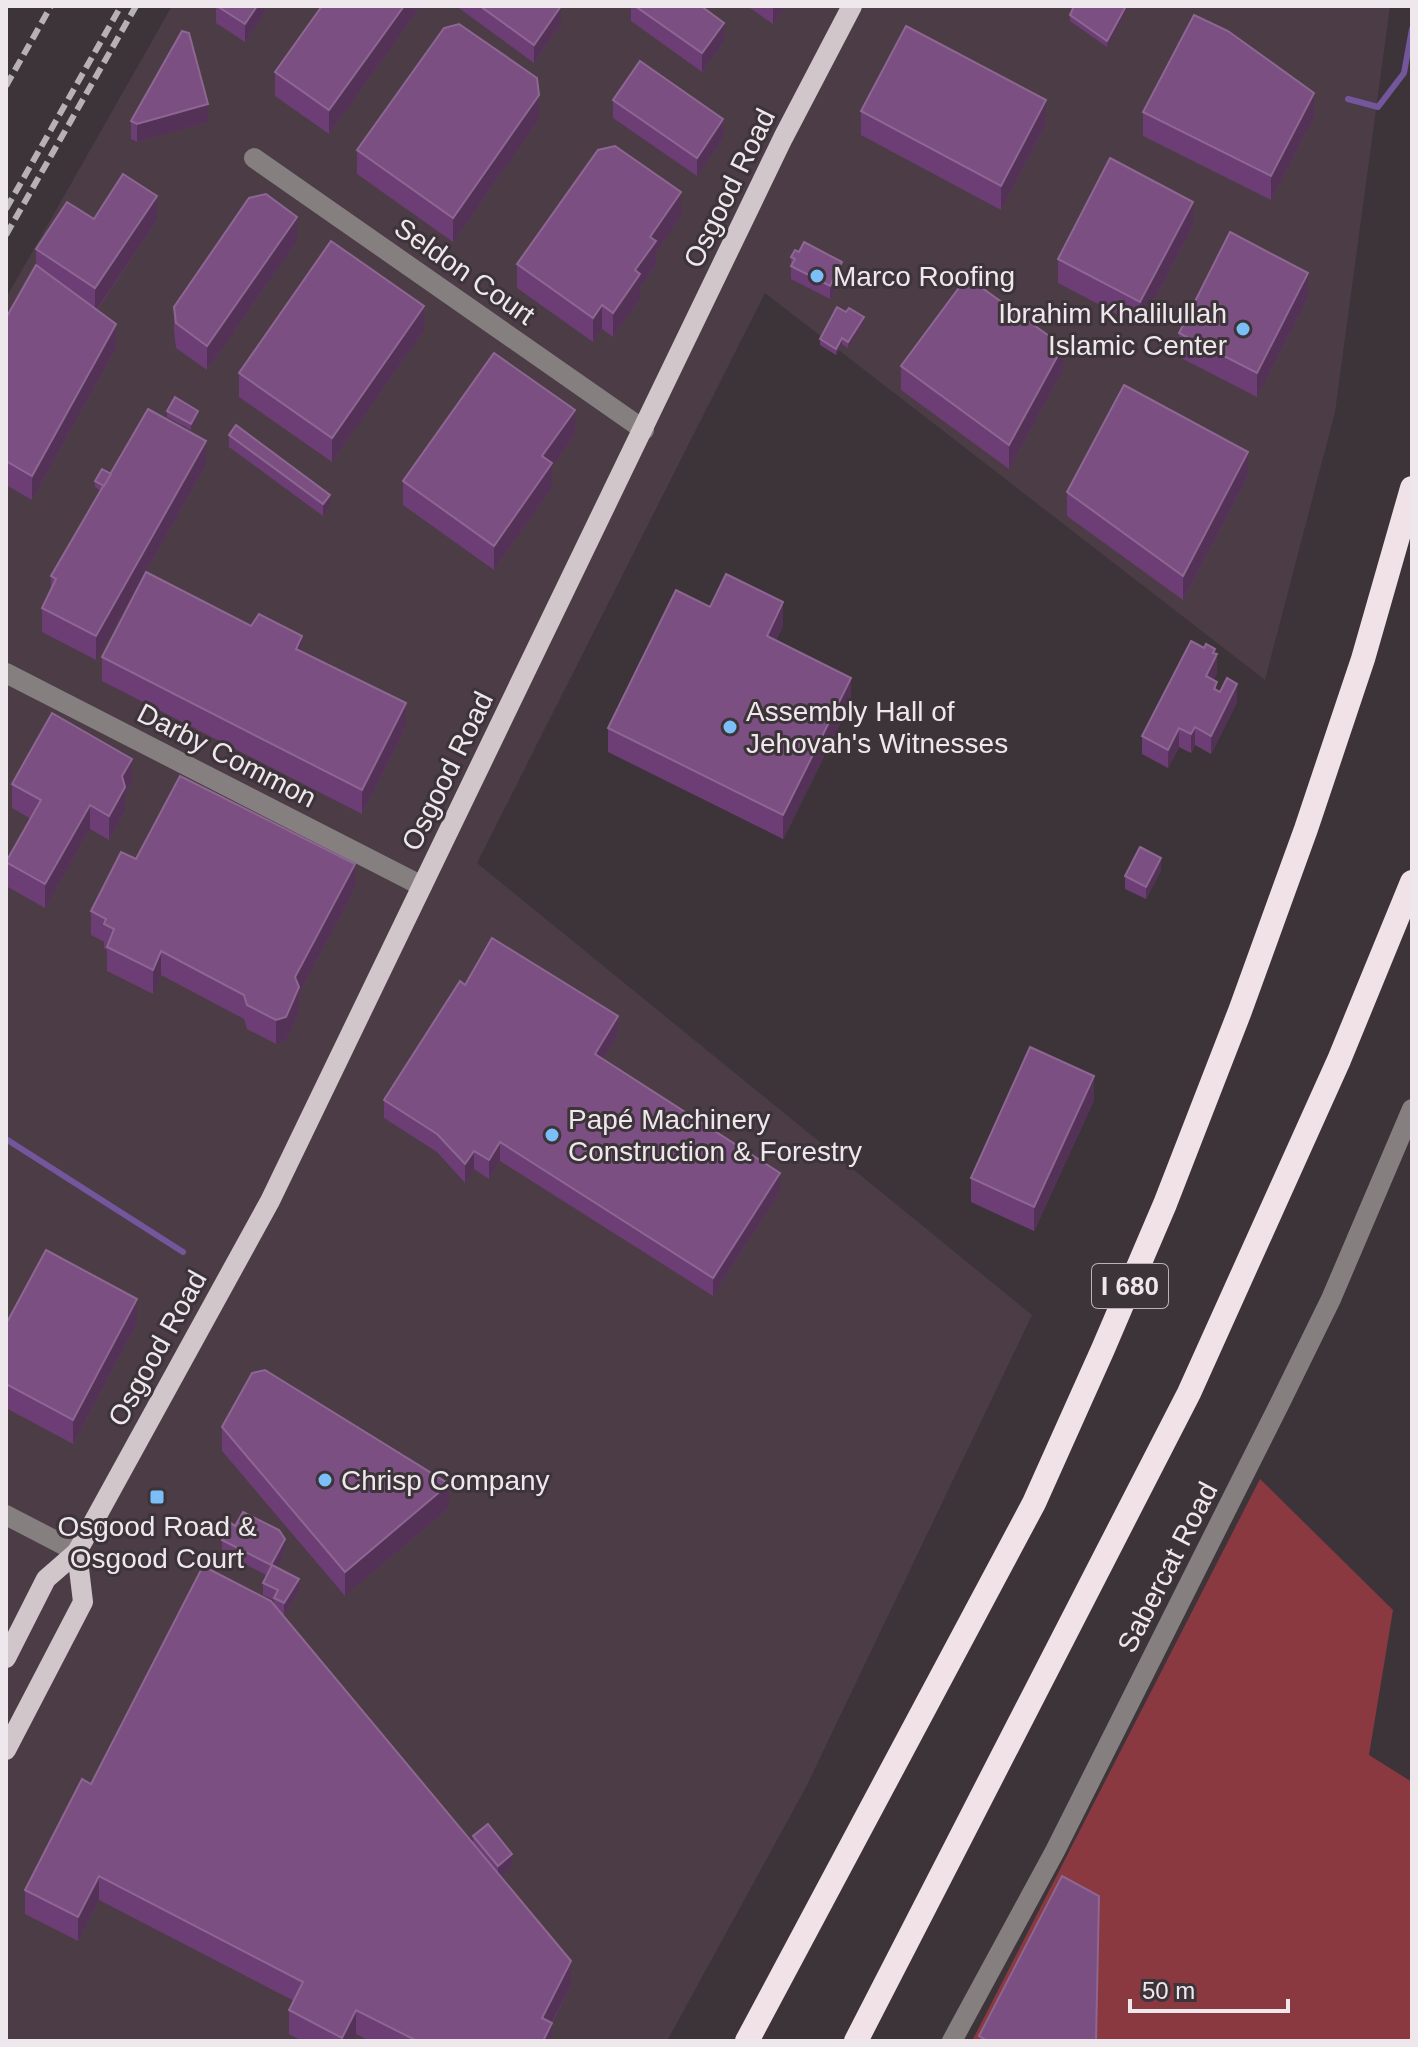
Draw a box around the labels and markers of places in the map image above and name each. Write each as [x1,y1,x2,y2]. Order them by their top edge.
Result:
place label: Marco Roofing [833,261,1015,292]
marker: Marco Roofing [808,267,826,285]
place label: Ibrahim Khalilullah Islamic Center [998,298,1227,361]
marker: Ibrahim Khalilullah Islamic Center [1234,320,1252,338]
place label: Assembly Hall of Jehovah's Witnesses [746,696,1008,759]
marker: Assembly Hall of Jehovah's Witnesses [721,718,739,736]
place label: Papé Machinery Construction & Forestry [568,1104,862,1167]
marker: Papé Machinery Construction & Forestry [543,1126,561,1144]
place label: Chrisp Company [341,1465,550,1496]
marker: Chrisp Company [316,1471,334,1489]
marker: Osgood Road & Osgood Court [148,1488,166,1506]
place label: Osgood Road & Osgood Court [57,1511,257,1574]

